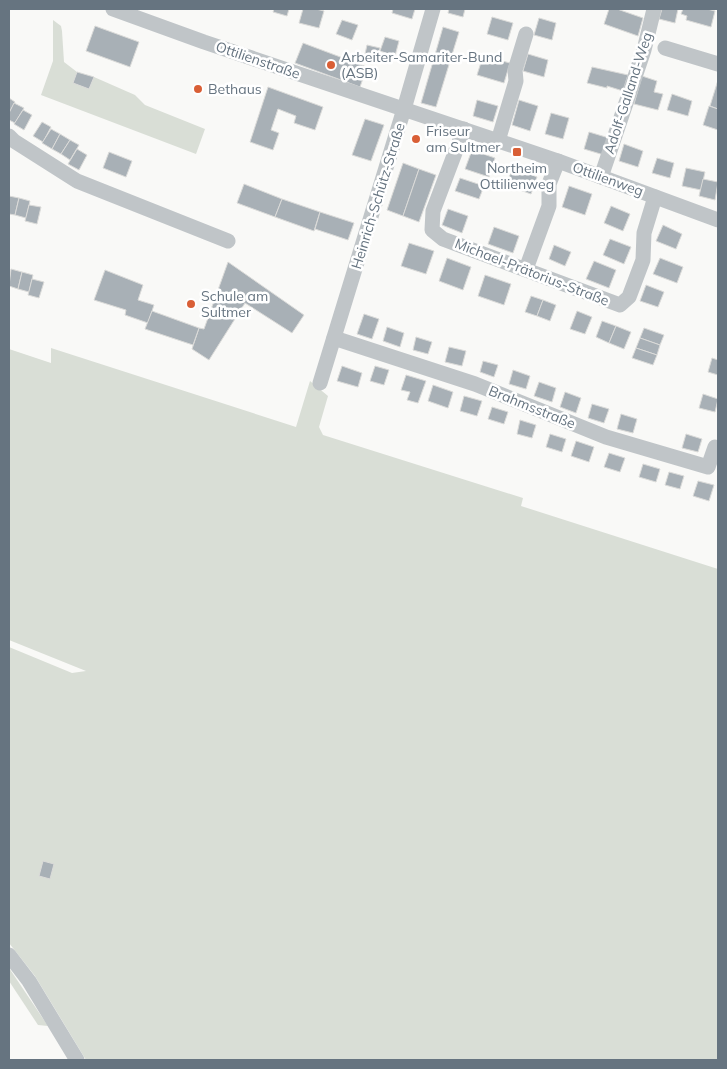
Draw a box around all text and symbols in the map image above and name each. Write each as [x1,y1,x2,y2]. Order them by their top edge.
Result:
street label: Adolf-Galland-Weg [600,30,656,156]
street label: Ottilienstraße [214,37,302,83]
place label: Arbeiter-Samariter-Bund (ASB) [341,48,502,82]
marker: Arbeiter-Samariter-Bund (ASB) [325,59,337,71]
place label: Bethaus [208,80,262,98]
marker: Bethaus [192,83,204,95]
street label: Heinrich-Schütz-Straße [347,121,409,271]
place label: Friseur am Sultmer [426,122,501,156]
marker: Friseur am Sultmer [410,133,422,145]
marker: Northeim Ottilienweg [511,146,523,158]
street label: Ottilienweg [570,158,646,200]
place label: Northeim Ottilienweg [480,159,554,193]
street label: Michael-Prätorius-Straße [452,234,612,310]
place label: Schule am Sultmer [201,287,268,321]
marker: Schule am Sultmer [185,298,197,310]
street label: Brahmsstraße [486,381,578,433]

